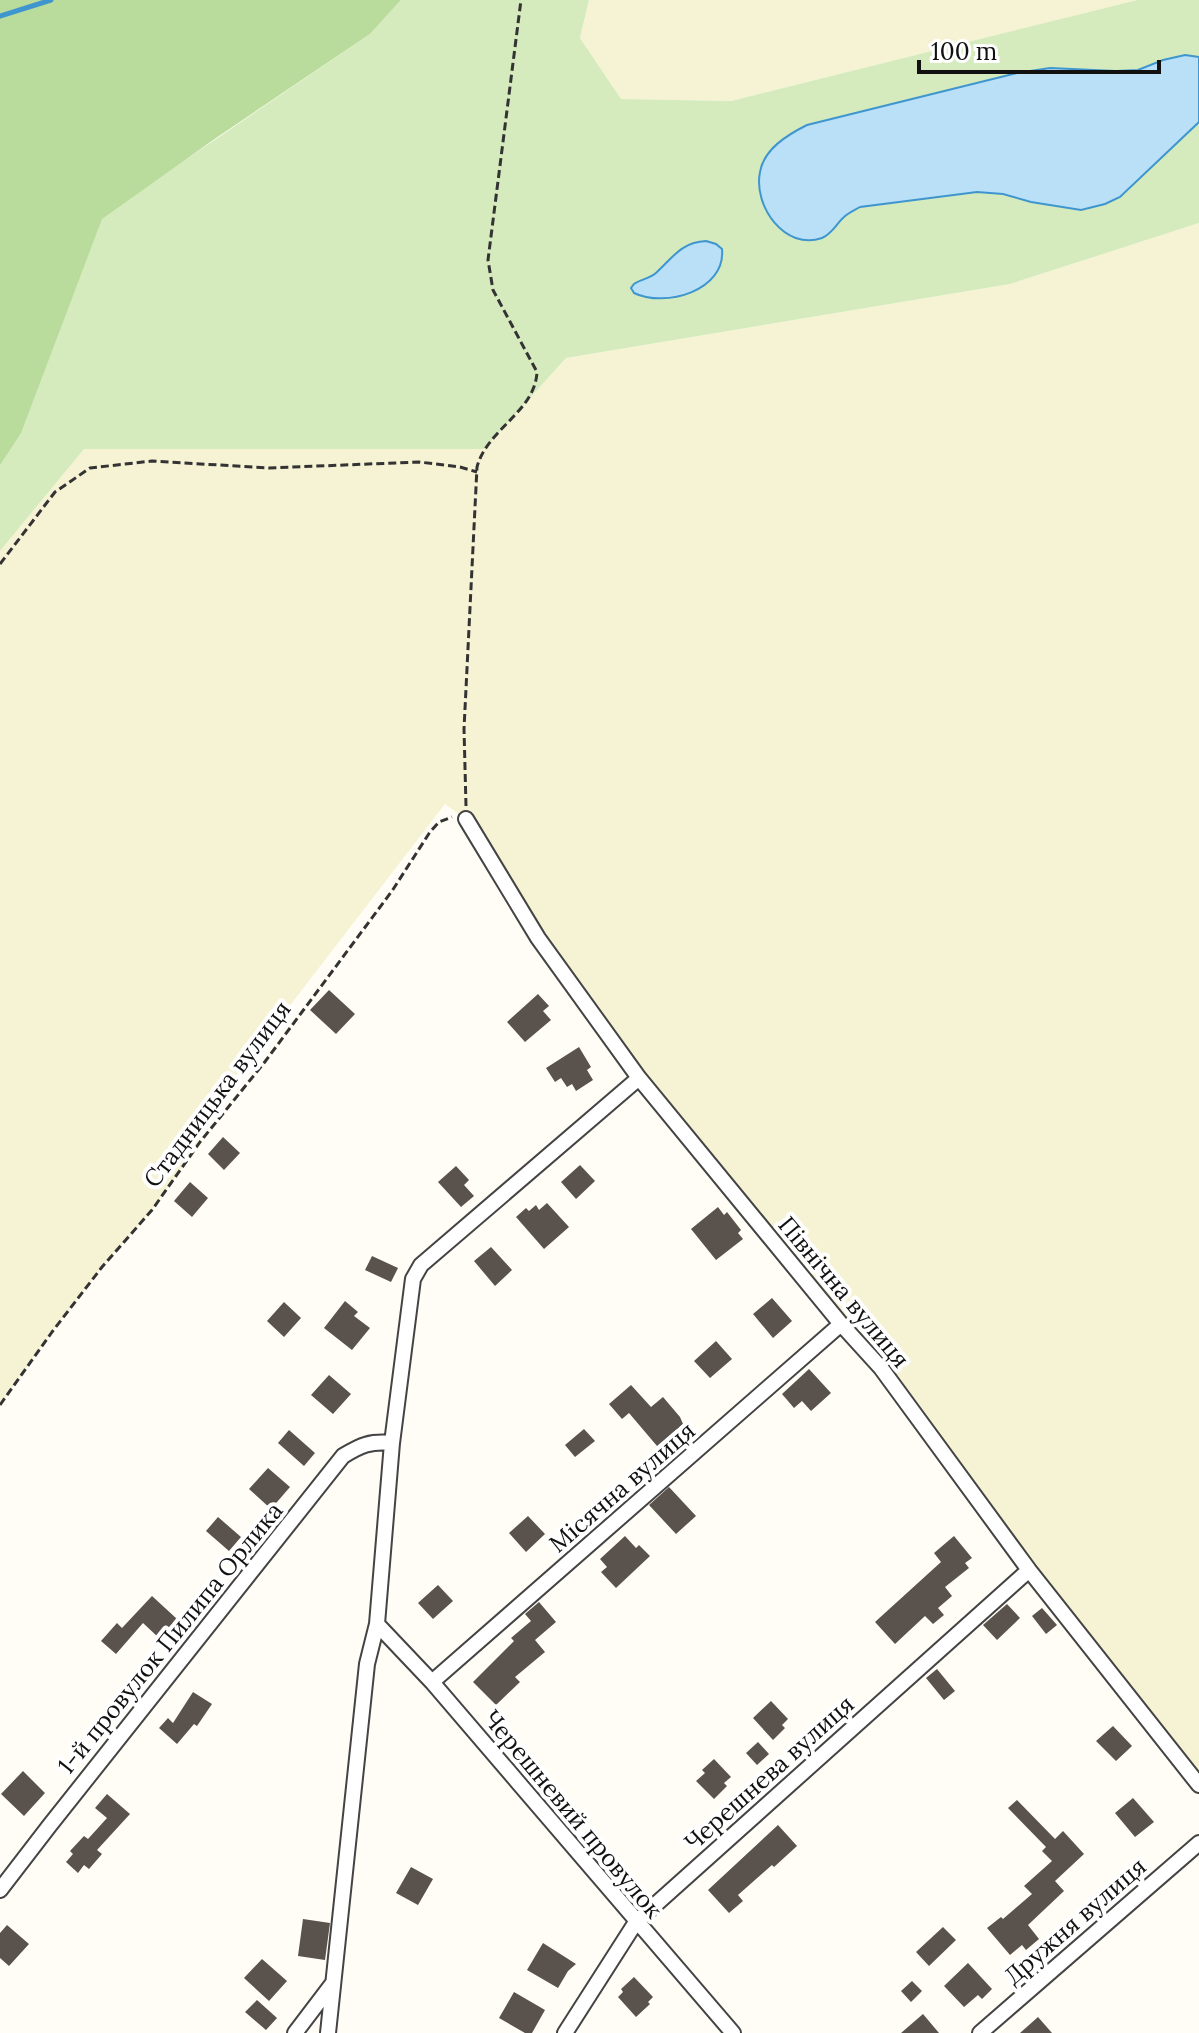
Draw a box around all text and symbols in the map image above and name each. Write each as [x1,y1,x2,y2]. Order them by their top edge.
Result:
scale bar [919,24,1159,74]
text: 100 m [931,36,997,67]
street label: Стадницька вулиця [137,994,297,1194]
street label: Північна вулиця [772,1210,916,1374]
street label: Місячна вулиця [542,1415,702,1559]
street label: 1-й провулок Пилипа Орлика [51,1496,289,1780]
street label: Черешнева вулиця [678,1689,860,1857]
street label: Черешневий провулок [477,1703,669,1925]
street label: Дружня вулиця [997,1851,1153,1991]

